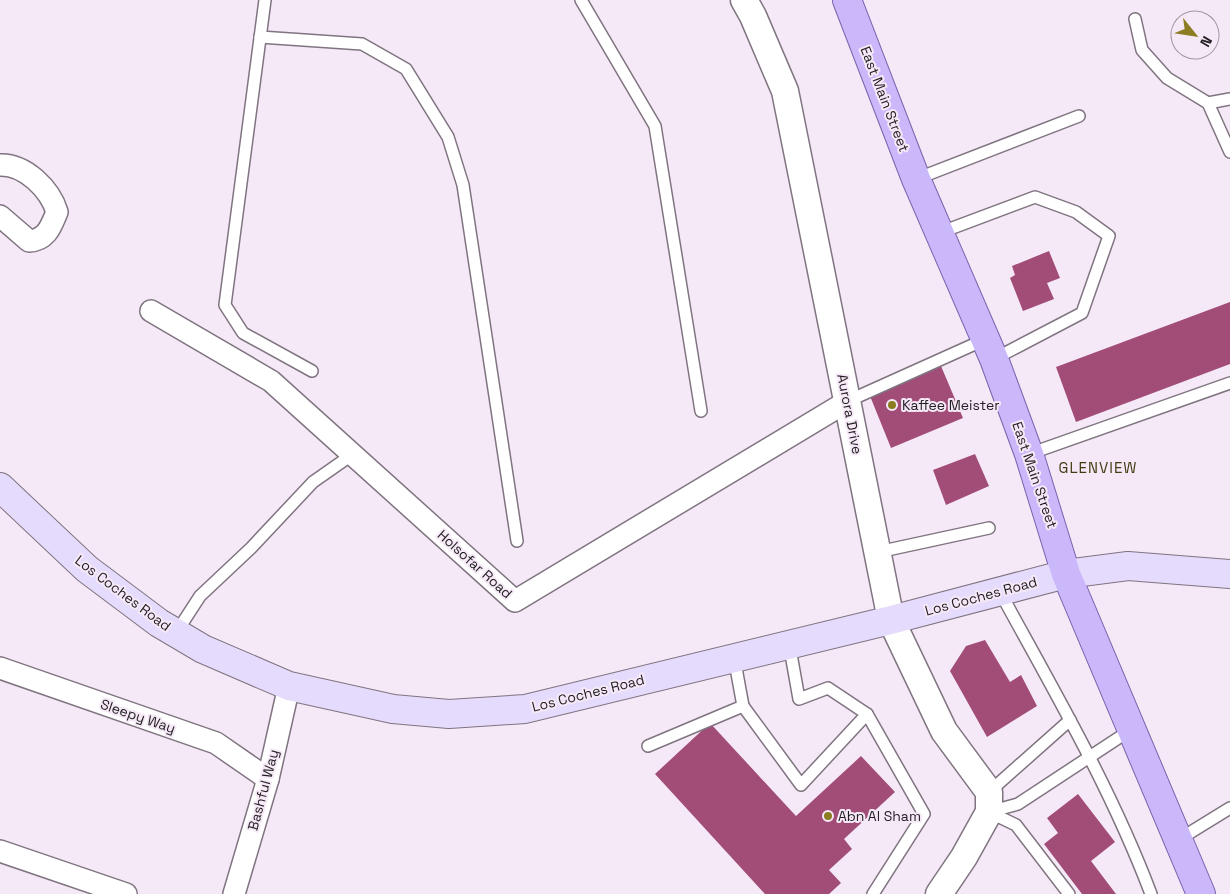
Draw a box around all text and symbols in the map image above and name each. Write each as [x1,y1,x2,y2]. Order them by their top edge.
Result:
north arrow [1170,10,1220,60]
text: N [1196,33,1216,50]
street label: East Main Street [857,44,913,154]
street label: Aurora Drive [833,372,867,456]
place label: Kaffee Meister [902,396,999,414]
marker: Kaffee Meister [886,399,898,411]
street label: East Main Street [1008,419,1062,531]
district label: GLENVIEW [1058,458,1138,477]
street label: Holsofar Road [434,526,516,602]
street label: Los Coches Road [71,551,175,635]
street label: Los Coches Road [923,572,1039,620]
street label: Los Coches Road [530,670,646,716]
street label: Sleepy Way [98,695,178,737]
street label: Bashful Way [244,747,282,833]
place label: Abn Al Sham [838,807,921,825]
marker: Abn Al Sham [822,810,834,822]

